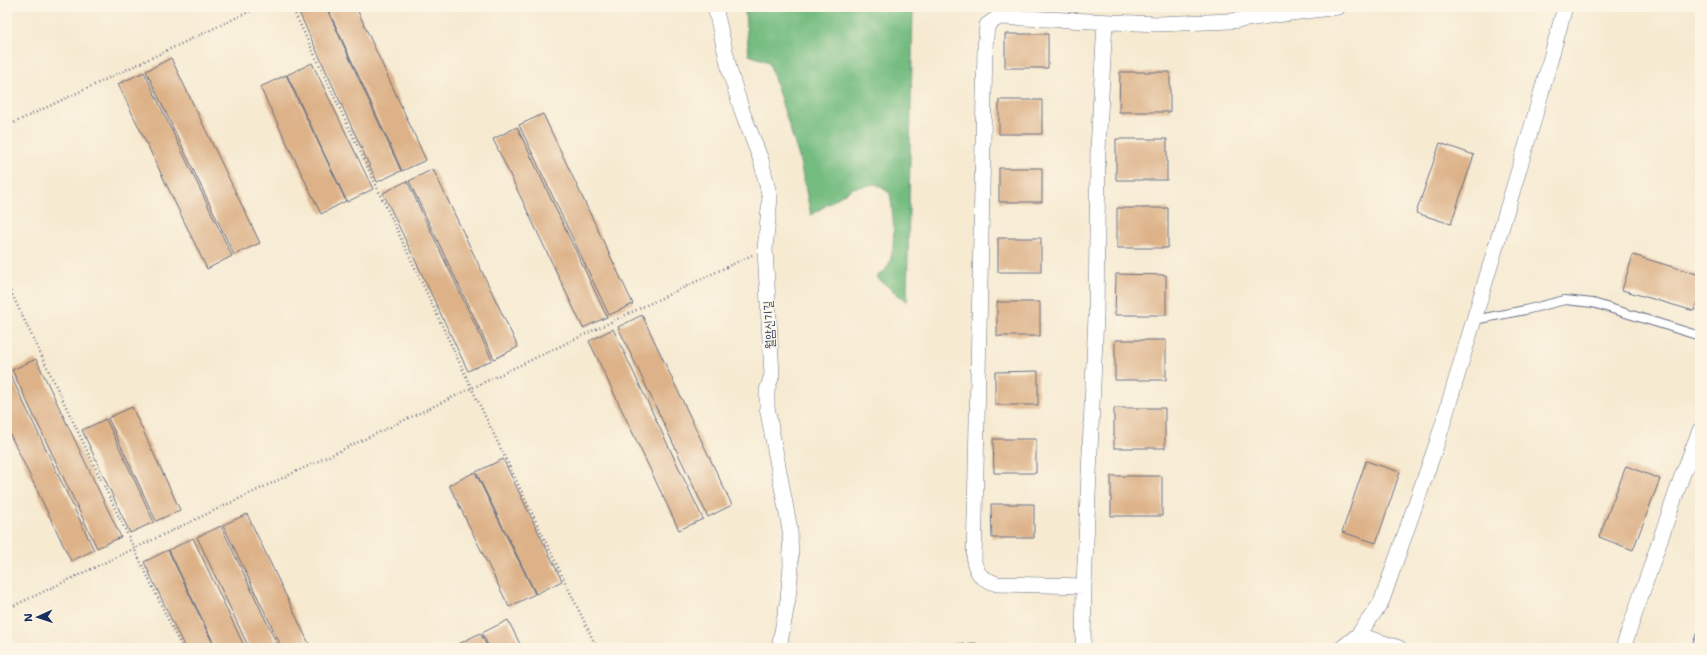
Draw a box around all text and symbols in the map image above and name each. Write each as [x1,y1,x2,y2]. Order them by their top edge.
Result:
street label: 월암신기길 [760,300,778,350]
north arrow [18,597,58,637]
text: N [21,612,36,622]

